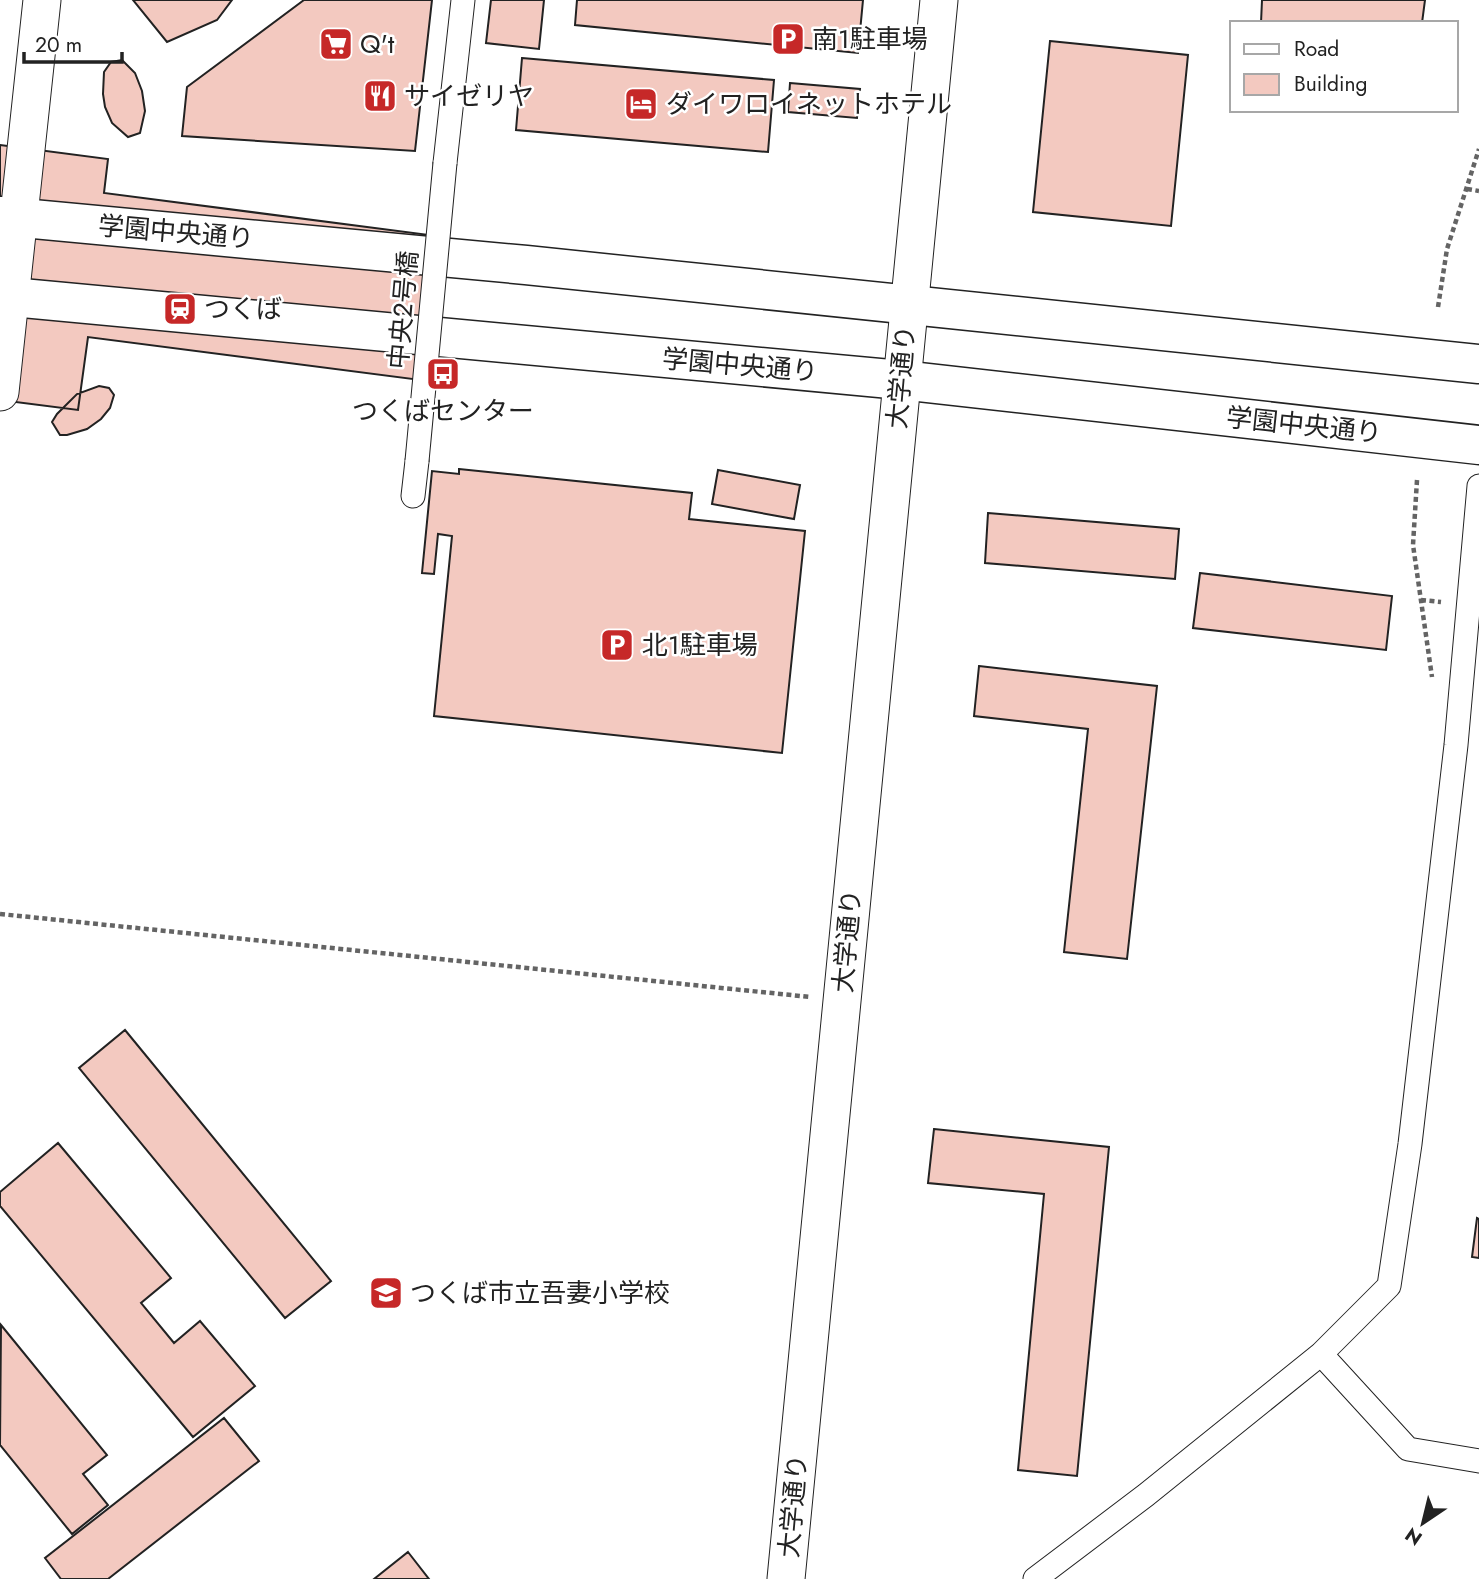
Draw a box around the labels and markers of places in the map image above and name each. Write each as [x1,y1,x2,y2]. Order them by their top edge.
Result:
parking icon: 南1駐車場 [769,20,807,58]
place label: 南1駐車場 [812,20,928,58]
supermarket icon: Q't [317,25,355,63]
place label: Q't [360,25,395,63]
restaurant icon: サイゼリヤ [361,77,399,115]
place label: サイゼリヤ [404,77,534,115]
hotel icon: ダイワロイネットホテル [622,85,660,123]
place label: ダイワロイネットホテル [666,85,952,123]
station icon: つくば [161,290,199,328]
place label: つくば [204,290,282,328]
bus stop icon: つくばセンター [424,355,462,393]
place label: つくばセンター [352,392,534,430]
parking icon: 北1駐車場 [598,626,636,664]
place label: 北1駐車場 [642,626,758,664]
school or university icon: つくば市立吾妻小学校 [367,1274,405,1312]
place label: つくば市立吾妻小学校 [410,1274,670,1312]

